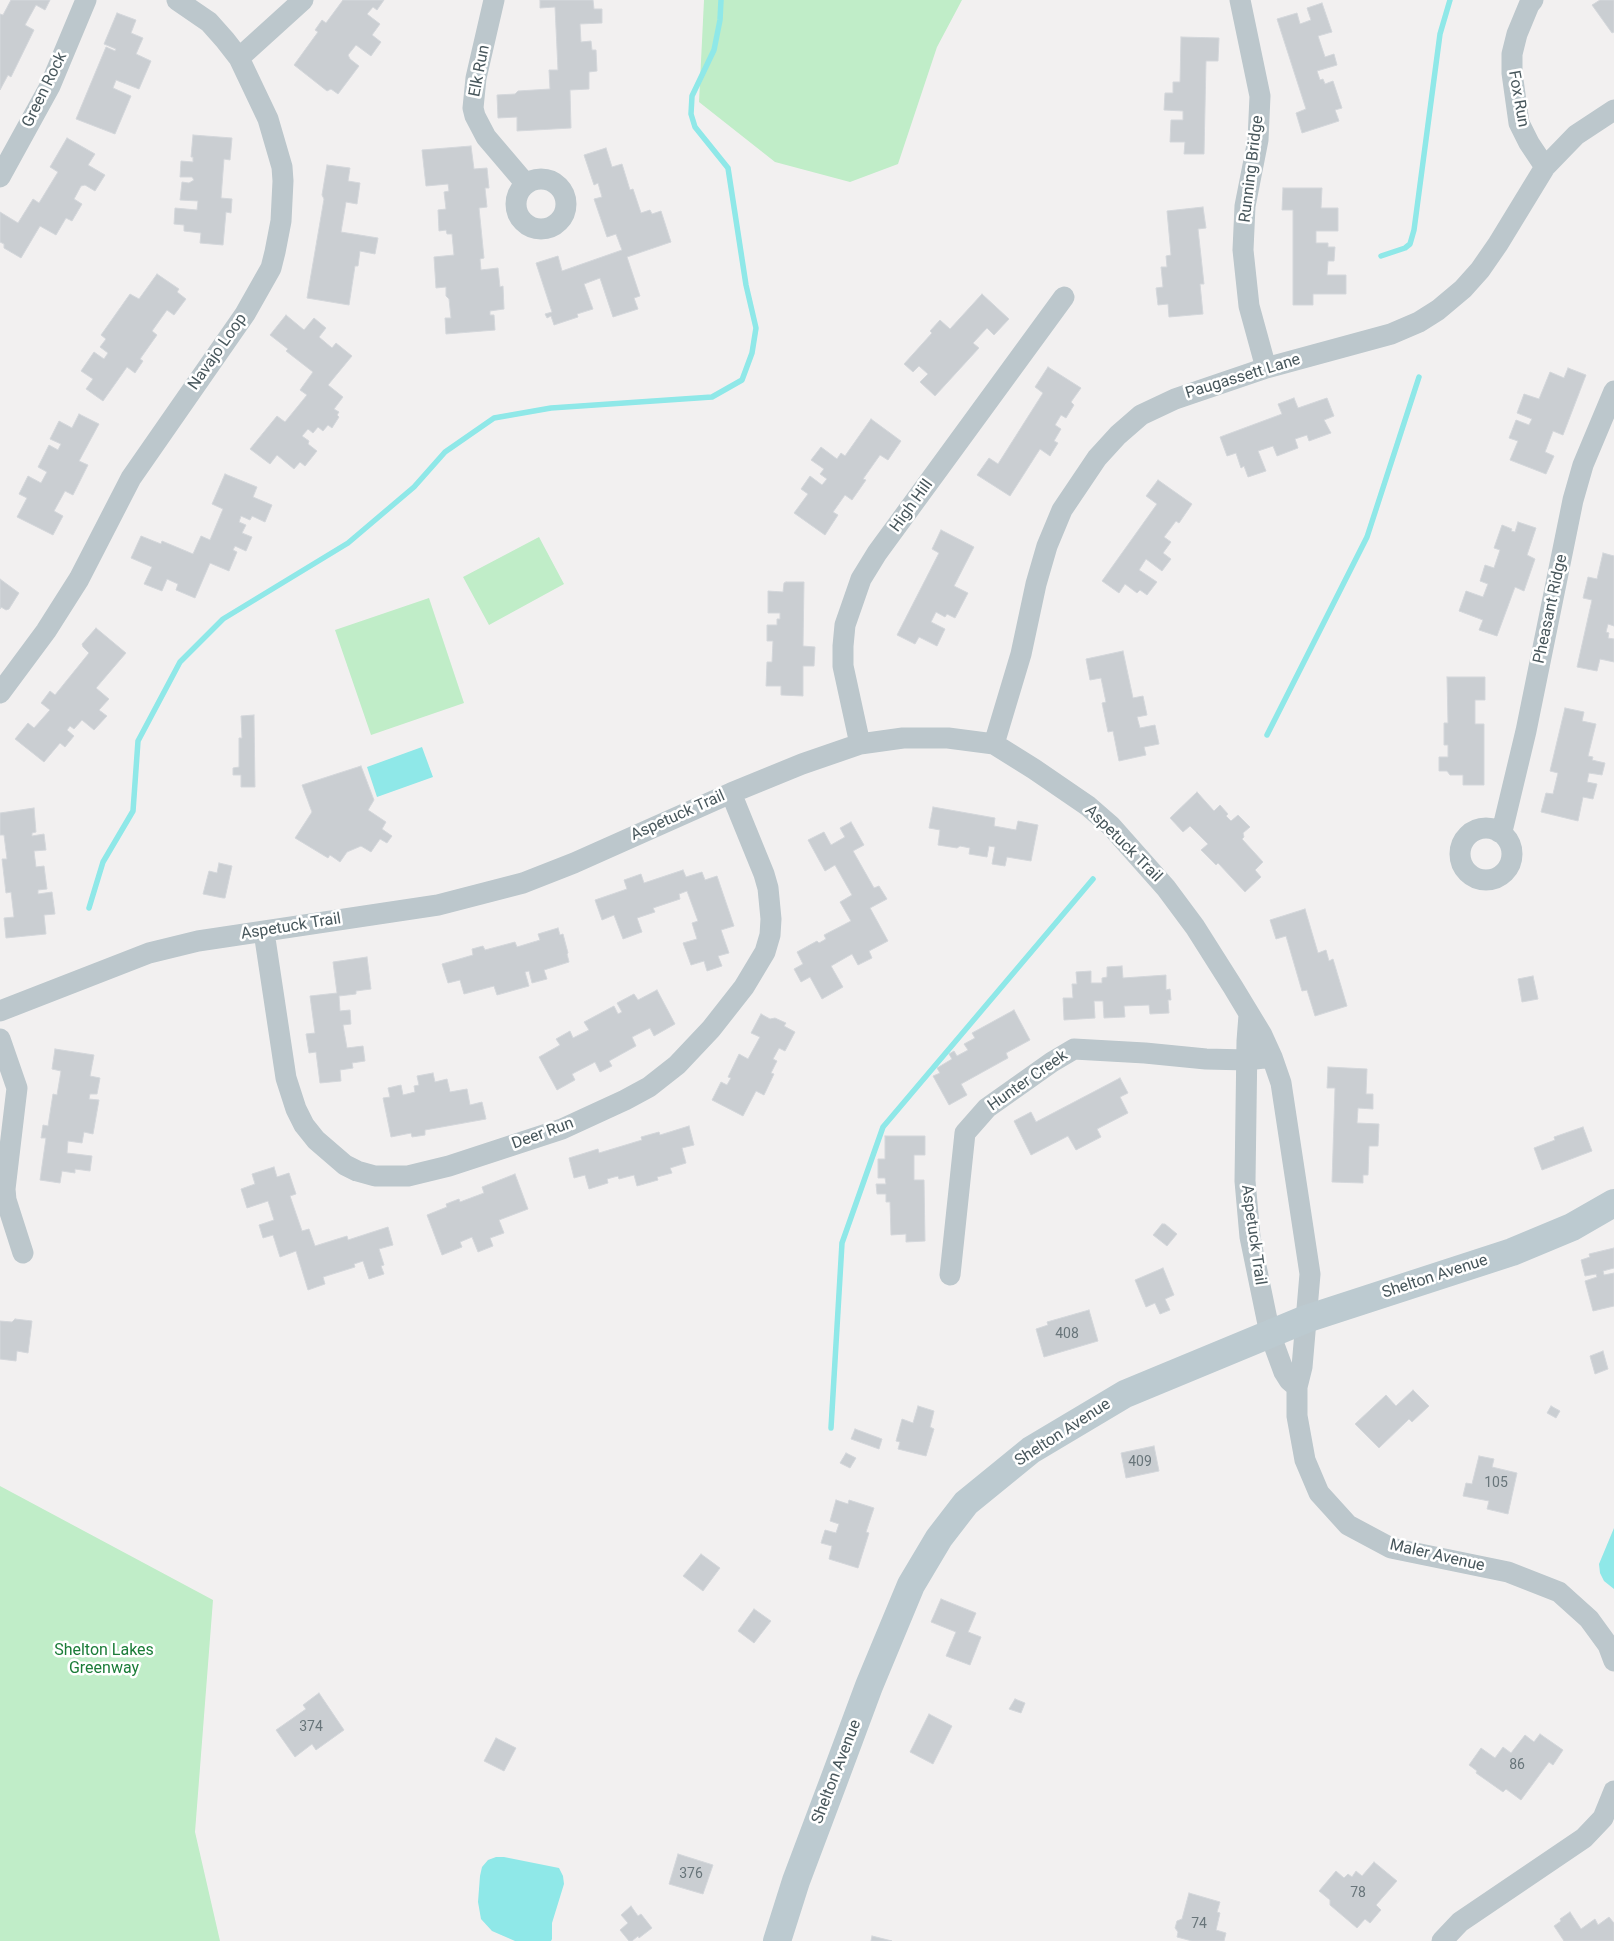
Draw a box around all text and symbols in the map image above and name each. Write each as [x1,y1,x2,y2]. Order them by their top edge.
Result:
street label: Elk Run [466,43,494,99]
street label: Green Rock [19,49,71,131]
street label: Fox Run [1504,69,1532,129]
street label: Running Bridge [1236,114,1268,224]
street label: Navajo Loop [185,310,251,394]
street label: Paugassett Lane [1183,350,1303,404]
street label: High Hill [887,476,937,536]
street label: Pheasant Ridge [1530,553,1572,665]
street label: Aspetuck Trail [628,787,728,845]
street label: Aspetuck Trail [1080,801,1166,887]
street label: Aspetuck Trail [240,910,342,944]
street label: Hunter Creek [984,1046,1072,1116]
street label: Deer Run [509,1114,577,1154]
street label: Aspetuck Trail [1236,1184,1270,1286]
street label: Shelton Avenue [1380,1251,1490,1303]
house number: 408 [1055,1326,1079,1342]
street label: Shelton Avenue [1012,1395,1114,1471]
house number: 409 [1128,1454,1152,1470]
house number: 105 [1484,1475,1508,1491]
street label: Maler Avenue [1388,1536,1486,1576]
park label: Shelton Lakes Greenway [54,1641,154,1679]
street label: Shelton Avenue [808,1717,866,1827]
house number: 374 [299,1719,323,1735]
house number: 86 [1509,1757,1525,1773]
house number: 376 [679,1866,703,1882]
house number: 78 [1350,1885,1366,1901]
house number: 74 [1191,1916,1207,1932]

